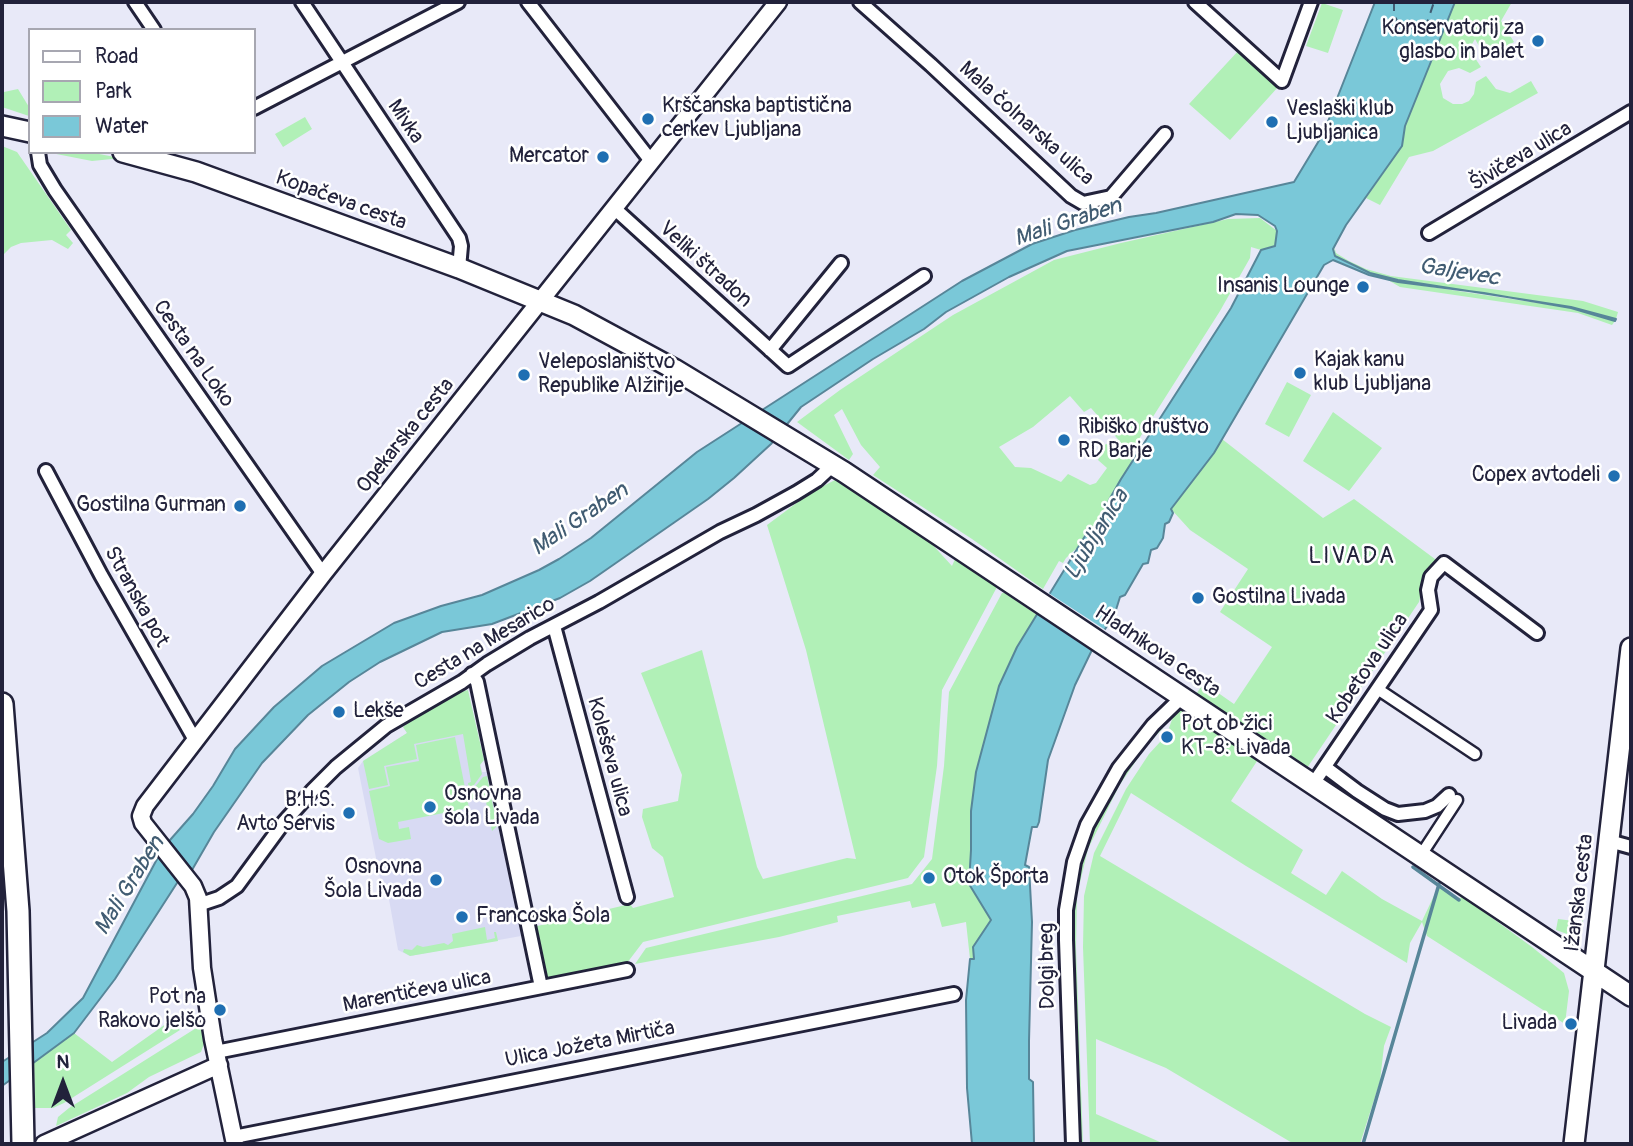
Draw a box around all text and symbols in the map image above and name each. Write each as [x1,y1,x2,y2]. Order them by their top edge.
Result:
place label: Konservatorij za glasbo in balet [1381,16,1524,66]
legend [28,28,256,154]
marker: Konservatorij za glasbo in balet [1530,33,1546,49]
text: Road [95,43,139,70]
street label: Mala čolnarska ulica [953,57,1099,191]
text: Park [95,78,132,105]
place label: Krščanska baptistična cerkev Ljubljana [662,94,852,144]
street label: Mivka [381,95,429,149]
place label: Veslaški klub Ljubljanica [1286,97,1394,147]
marker: Krščanska baptistična cerkev Ljubljana [640,111,656,127]
text: Water [95,113,148,140]
marker: Veslaški klub Ljubljanica [1264,114,1280,130]
street label: Šivičeva ulica [1465,117,1577,197]
place label: Mercator [509,144,589,170]
marker: Mercator [595,149,611,165]
street label: Kopačeva cesta [272,166,410,236]
water label: Mali Graben [1011,193,1125,253]
street label: Veliki štradon [653,217,757,313]
water label: Galjevec [1417,253,1501,293]
place label: Insanis Lounge [1217,274,1349,300]
marker: Insanis Lounge [1355,279,1371,295]
street label: Cesta na Loko [147,296,239,412]
place label: Kajak kanu klub Ljubljana [1314,348,1431,398]
place label: Veleposlaništvo Republike Alžirije [538,350,684,400]
marker: Kajak kanu klub Ljubljana [1292,365,1308,381]
marker: Veleposlaništvo Republike Alžirije [516,367,532,383]
street label: Opekarska cesta [352,373,460,499]
place label: Ribiško društvo RD Barje [1078,415,1209,465]
marker: Ribiško društvo RD Barje [1056,432,1072,448]
place label: Copex avtodeli [1472,463,1600,489]
marker: Copex avtodeli [1606,468,1622,484]
water label: Mali Graben [526,477,634,563]
water label: Ljubljanica [1059,485,1135,585]
place label: Gostilna Gurman [76,493,226,519]
marker: Gostilna Gurman [232,498,248,514]
street label: Stranska pot [98,542,174,652]
district label: LIVADA [1309,543,1395,571]
place label: Gostilna Livada [1212,585,1345,611]
marker: Gostilna Livada [1190,590,1206,606]
street label: Cesta na Mesarico [410,592,560,696]
street label: Hladnikova cesta [1089,601,1225,703]
street label: Kobetova ulica [1322,609,1414,729]
street label: Koleševa ulica [581,695,637,819]
place label: Lekše [353,699,404,725]
marker: Lekše [331,704,347,720]
place label: Pot ob žici KT-8: Livada [1181,712,1290,762]
marker: Pot ob žici KT-8: Livada [1159,729,1175,745]
place label: Osnovna šola Livada [444,782,539,832]
place label: B.H.S. Avto Servis [236,788,335,838]
marker: Osnovna šola Livada [422,799,438,815]
marker: B.H.S. Avto Servis [341,805,357,821]
water label: Mali Graben [89,832,171,940]
street label: Ižanska cesta [1560,833,1600,953]
place label: Osnovna Šola Livada [324,855,422,905]
place label: Otok Športa [943,865,1049,891]
marker: Otok Športa [921,870,937,886]
marker: Osnovna Šola Livada [428,872,444,888]
place label: Francoska Šola [476,904,610,930]
marker: Francoska Šola [454,909,470,925]
street label: Dolgi breg [1035,922,1061,1010]
street label: Marentičeva ulica [341,965,493,1019]
place label: Pot na Rakovo jelšo [98,985,206,1035]
marker: Pot na Rakovo jelšo [212,1002,228,1018]
place label: Livada [1502,1011,1557,1037]
street label: Ulica Jožeta Mirtiča [503,1016,677,1074]
marker: Livada [1563,1016,1579,1032]
north arrow [28,1048,98,1118]
text: N [57,1050,69,1074]

